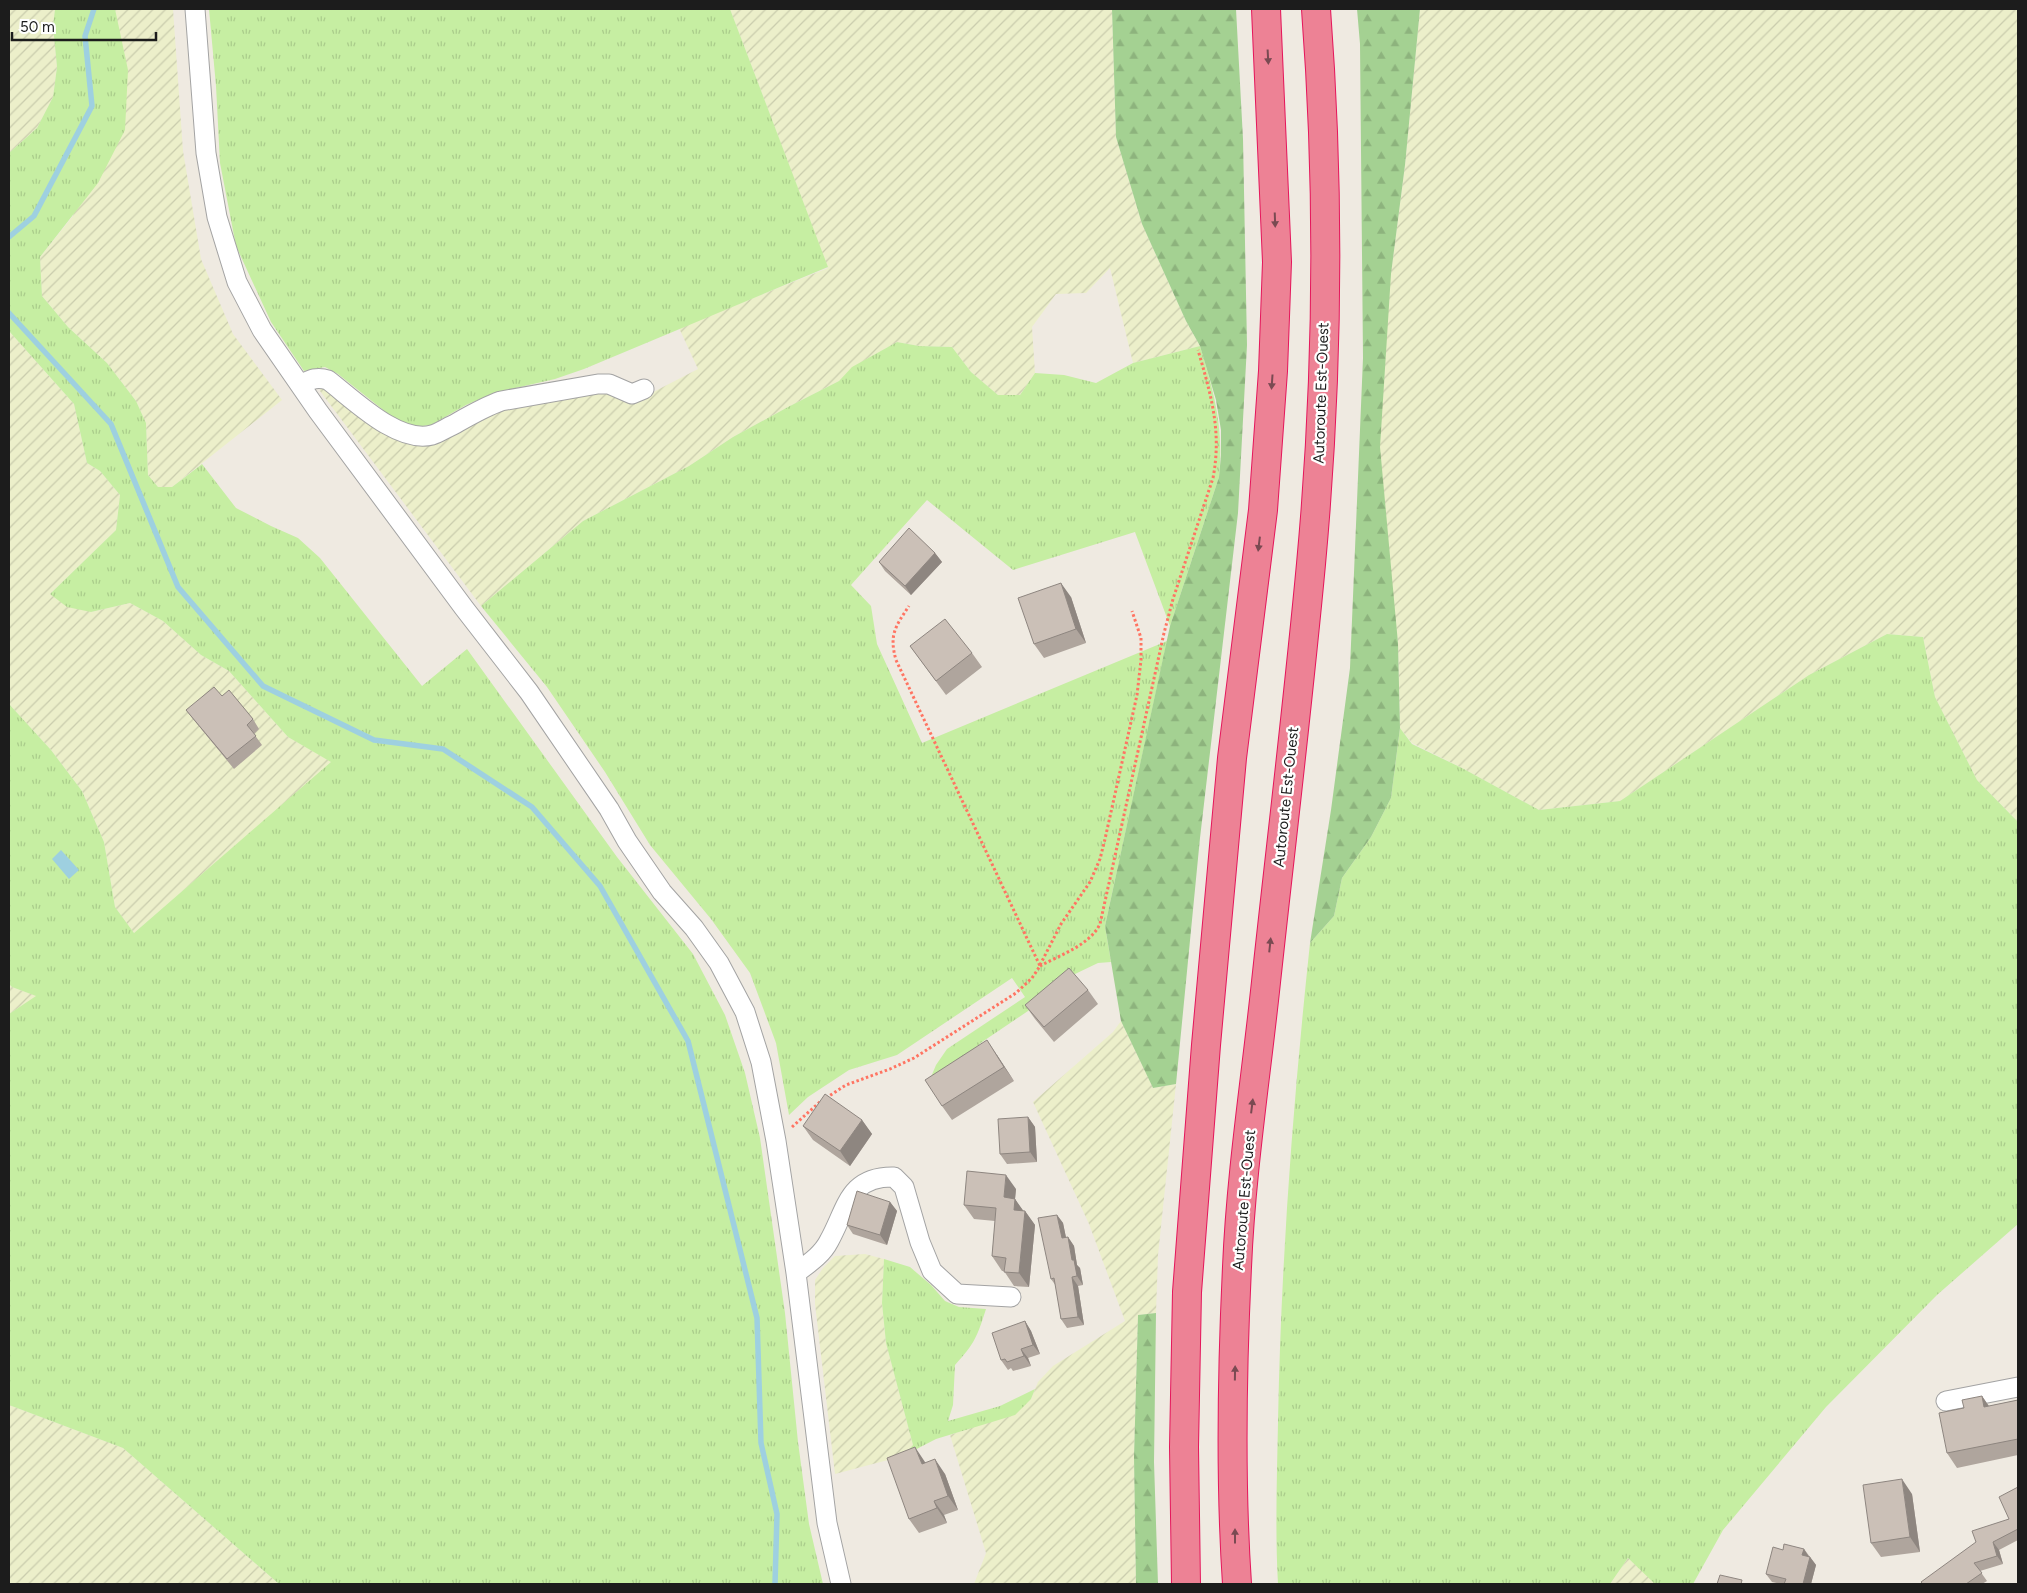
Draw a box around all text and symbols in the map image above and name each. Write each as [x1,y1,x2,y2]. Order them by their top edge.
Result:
scale bar [12,10,156,42]
text: 50 m [20,18,55,36]
one-way arrow [1265,50,1273,66]
one-way arrow [1272,212,1280,228]
street label: Autoroute Est-Ouest [1310,322,1332,464]
one-way arrow [1268,374,1276,390]
one-way arrow [1255,536,1263,552]
street label: Autoroute Est-Ouest [1270,726,1302,868]
one-way arrow [1266,937,1274,953]
one-way arrow [1248,1098,1256,1114]
street label: Autoroute Est-Ouest [1229,1129,1259,1271]
one-way arrow [1231,1365,1239,1381]
one-way arrow [1231,1527,1239,1543]

